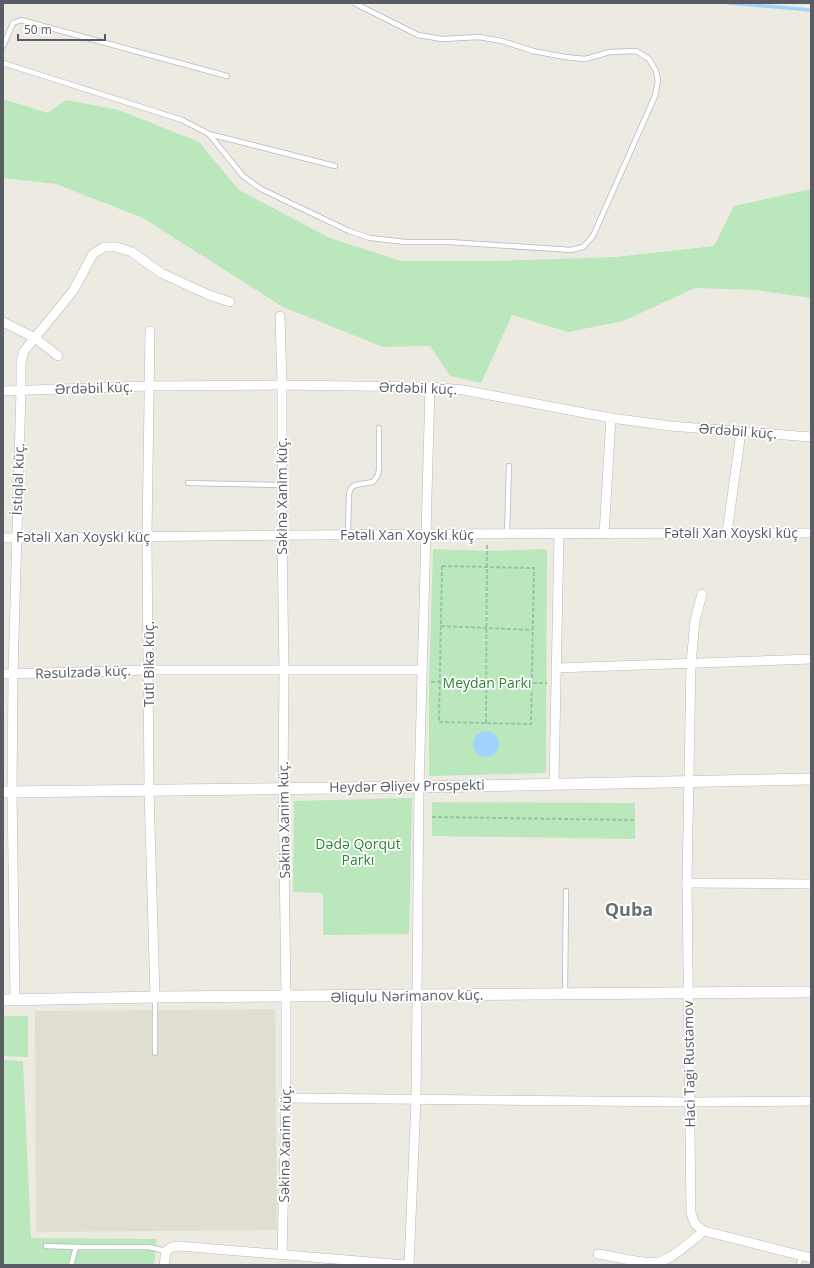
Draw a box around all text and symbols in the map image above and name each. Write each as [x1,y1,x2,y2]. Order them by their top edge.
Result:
scale bar [18,16,105,42]
text: 50 m [24,21,52,38]
street label: Ərdəbil küç. [55,377,133,398]
street label: Ərdəbil küç. [379,377,457,398]
street label: Ərdəbil küç. [698,418,778,443]
street label: Səkinə Xanim küç. [272,437,291,555]
street label: İstiqlal küç. [7,442,28,516]
street label: Fətəli Xan Xoyski küç [664,523,798,542]
street label: Fətəli Xan Xoyski küç [340,525,474,544]
street label: Fətəli Xan Xoyski küç [16,527,150,546]
street label: Tuti Bikə küç. [139,621,158,707]
street label: Rəsulzadə küç. [35,660,131,683]
park label: Meydan Parkı [443,673,531,692]
street label: Səkinə Xanim küç. [273,761,294,879]
street label: Heydər Əliyev Prospekti [329,775,485,796]
park label: Dədə Qorqut Parkı [315,834,401,869]
district label: Quba [605,897,653,921]
street label: Əliqulu Nərimanov küç. [330,985,484,1006]
street label: Haci Tagi Rustamov [678,1000,699,1128]
street label: Səkinə Xanim küç. [274,1085,295,1203]

